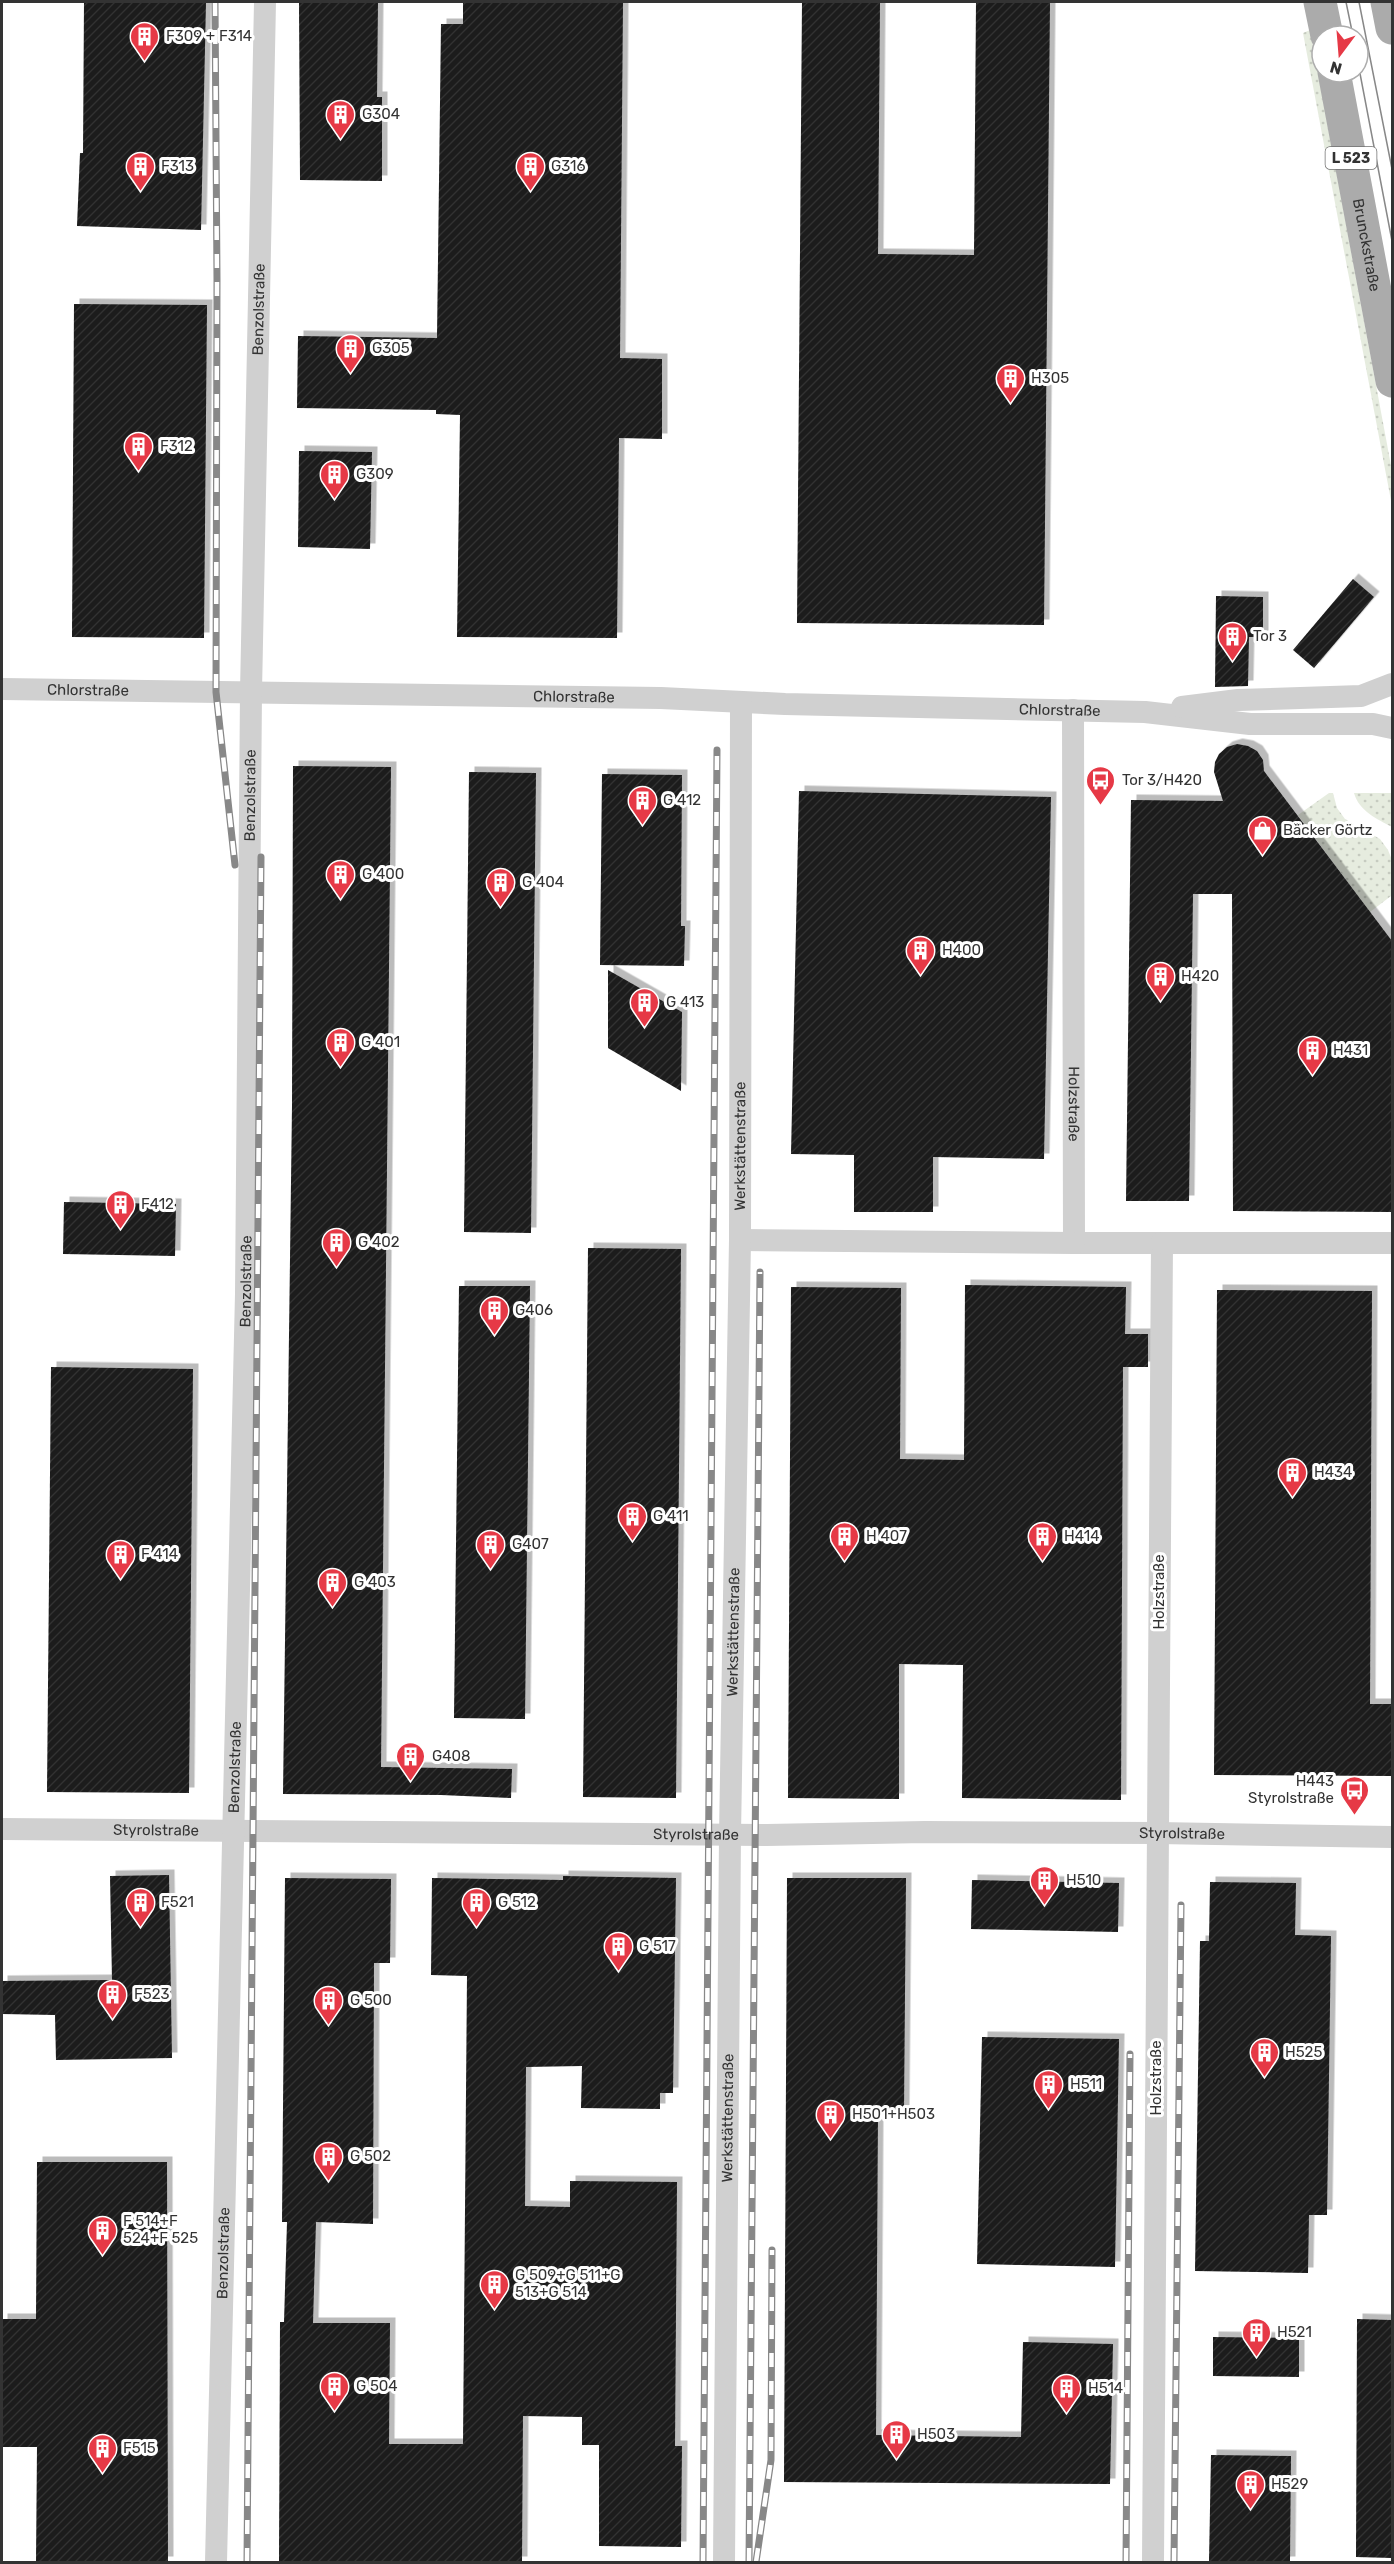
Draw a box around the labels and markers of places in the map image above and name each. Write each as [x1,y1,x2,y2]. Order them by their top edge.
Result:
building icon: F309 + F314 [129,20,161,62]
place label: F309 + F314 [166,27,252,45]
building icon: G304 [325,98,357,140]
place label: G304 [362,105,400,123]
building icon: F313 [124,150,156,192]
building icon: G316 [514,150,546,192]
place label: F313 [161,157,194,175]
place label: G316 [551,157,585,175]
building icon: G305 [335,332,367,374]
place label: G305 [372,339,410,357]
building icon: H305 [994,362,1026,404]
place label: H305 [1031,369,1069,387]
building icon: F312 [123,430,155,472]
place label: F312 [160,437,193,455]
building icon: G309 [319,458,351,500]
place label: G309 [356,465,394,483]
building icon: Tor 3 [1216,620,1248,662]
place label: Tor 3 [1253,627,1287,645]
bus stop icon: Tor 3/H420 [1085,764,1117,806]
place label: Tor 3/H420 [1122,771,1202,789]
building icon: G 412 [626,784,658,826]
place label: G 412 [663,791,701,809]
shop icon: Bäcker Görtz [1246,814,1278,856]
place label: Bäcker Görtz [1283,821,1373,839]
building icon: G 400 [325,858,357,900]
place label: G 400 [362,865,404,883]
building icon: G 404 [485,866,517,908]
place label: G 404 [522,873,564,891]
building icon: H400 [905,934,937,976]
place label: H400 [942,941,981,959]
building icon: H420 [1144,960,1176,1002]
place label: H420 [1181,967,1219,985]
building icon: G 413 [629,986,661,1028]
place label: G 413 [666,993,704,1011]
building icon: G 401 [324,1026,356,1068]
place label: G 401 [361,1033,400,1051]
building icon: H431 [1296,1034,1328,1076]
place label: H431 [1333,1041,1368,1059]
building icon: F412 [104,1188,136,1230]
place label: F412 [141,1195,174,1213]
building icon: G 402 [321,1226,353,1268]
place label: G 402 [358,1233,400,1251]
building icon: G406 [478,1294,510,1336]
place label: G406 [515,1301,553,1319]
building icon: H434 [1277,1456,1309,1498]
place label: H434 [1314,1463,1352,1481]
building icon: G 411 [616,1500,648,1542]
place label: G 411 [653,1507,689,1525]
building icon: H 407 [829,1520,861,1562]
building icon: H414 [1027,1520,1059,1562]
place label: H 407 [866,1527,907,1545]
place label: H414 [1064,1527,1099,1545]
building icon: G407 [475,1528,507,1570]
place label: G407 [512,1535,549,1553]
building icon: F 414 [104,1538,136,1580]
place label: F 414 [141,1545,178,1563]
building icon: G 403 [317,1566,349,1608]
place label: G 403 [354,1573,396,1591]
building icon: G408 [395,1740,427,1782]
place label: G408 [432,1747,471,1765]
place label: H443 Styrolstraße [1248,1772,1334,1807]
bus stop icon: H443 Styrolstraße [1339,1774,1371,1816]
building icon: H510 [1029,1864,1061,1906]
place label: H510 [1066,1871,1101,1889]
building icon: F521 [124,1886,156,1928]
building icon: G 512 [461,1886,493,1928]
place label: F521 [161,1893,194,1911]
place label: G 512 [498,1893,536,1911]
building icon: G 517 [602,1930,634,1972]
place label: G 517 [639,1937,676,1955]
building icon: F523 [97,1978,129,2020]
building icon: G 500 [313,1984,345,2026]
place label: F523 [134,1985,170,2003]
place label: G 500 [350,1991,392,2009]
building icon: H525 [1248,2036,1280,2078]
place label: H525 [1285,2043,1322,2061]
building icon: H511 [1033,2068,1065,2110]
place label: H511 [1070,2075,1102,2093]
building icon: H501+H503 [815,2098,847,2140]
place label: H501+H503 [852,2105,935,2123]
building icon: G 502 [313,2140,345,2182]
place label: G 502 [350,2147,391,2165]
place label: F 514+F 524+F 525 [123,2212,198,2247]
building icon: F 514+F 524+F 525 [86,2214,118,2256]
place label: G 509+G 511+G 513+G 514 [515,2266,621,2301]
building icon: G 509+G 511+G 513+G 514 [478,2268,510,2310]
building icon: H521 [1240,2316,1272,2358]
place label: H521 [1277,2323,1312,2341]
building icon: G 504 [319,2370,351,2412]
building icon: H514 [1051,2372,1083,2414]
place label: G 504 [356,2377,398,2395]
place label: H514 [1088,2379,1123,2397]
building icon: H503 [880,2418,912,2460]
place label: H503 [917,2425,955,2443]
building icon: F515 [86,2432,118,2474]
place label: F515 [123,2439,156,2457]
building icon: H529 [1234,2468,1266,2510]
place label: H529 [1271,2475,1308,2493]

